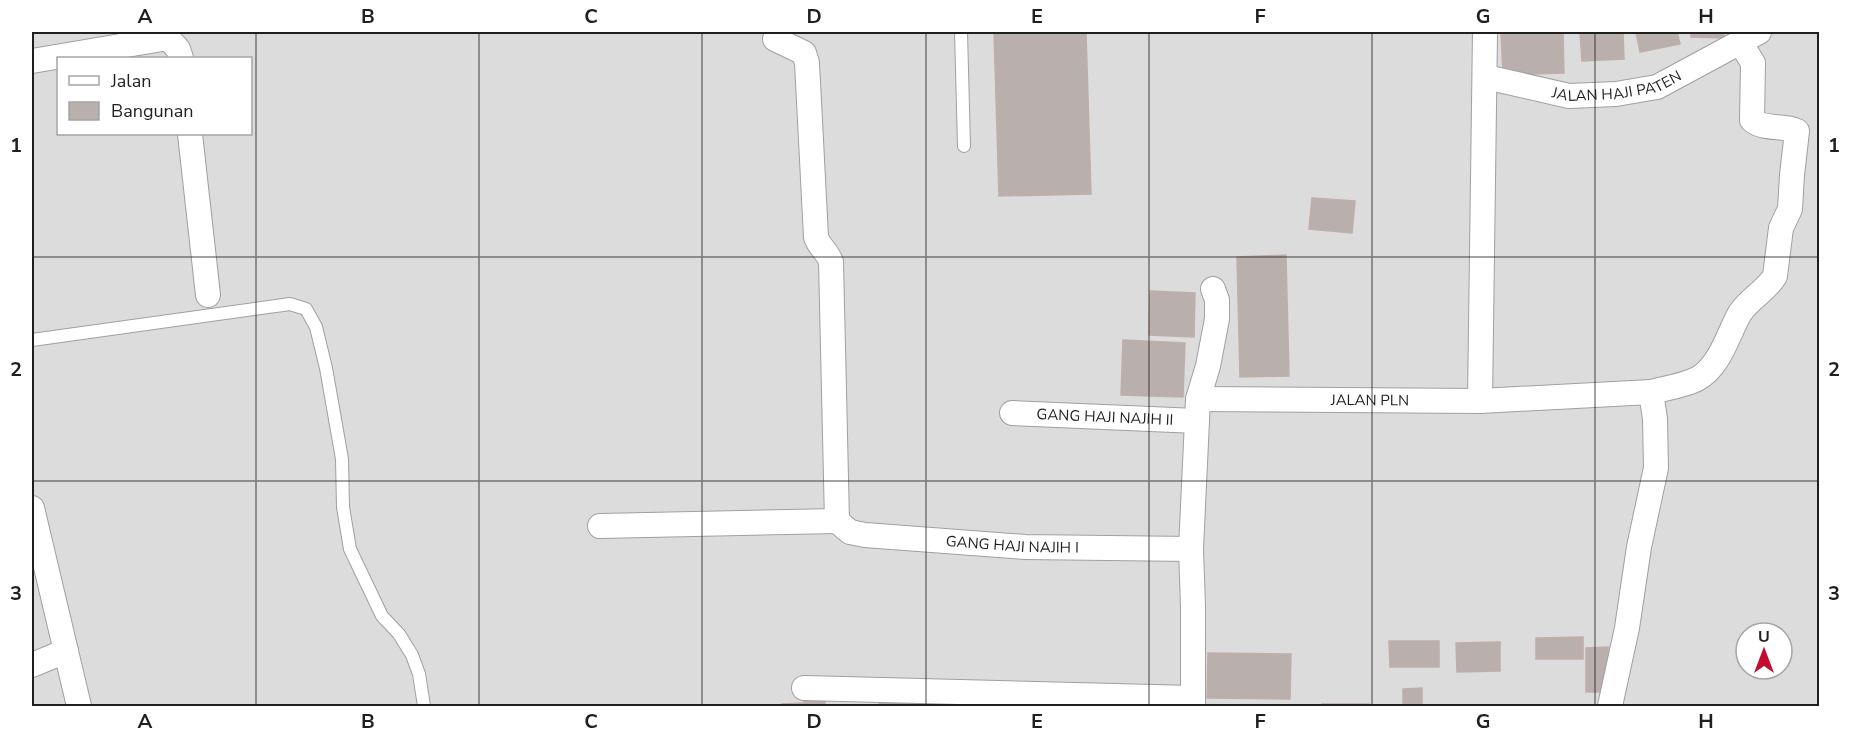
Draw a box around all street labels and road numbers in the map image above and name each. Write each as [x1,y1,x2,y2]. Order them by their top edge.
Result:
street label: JALAN HAJI PATEN [1549,66,1685,106]
street label: JALAN PLN [1330,390,1409,410]
street label: GANG HAJI NAJIH II [1036,404,1174,430]
street label: GANG HAJI NAJIH I [945,531,1079,558]

